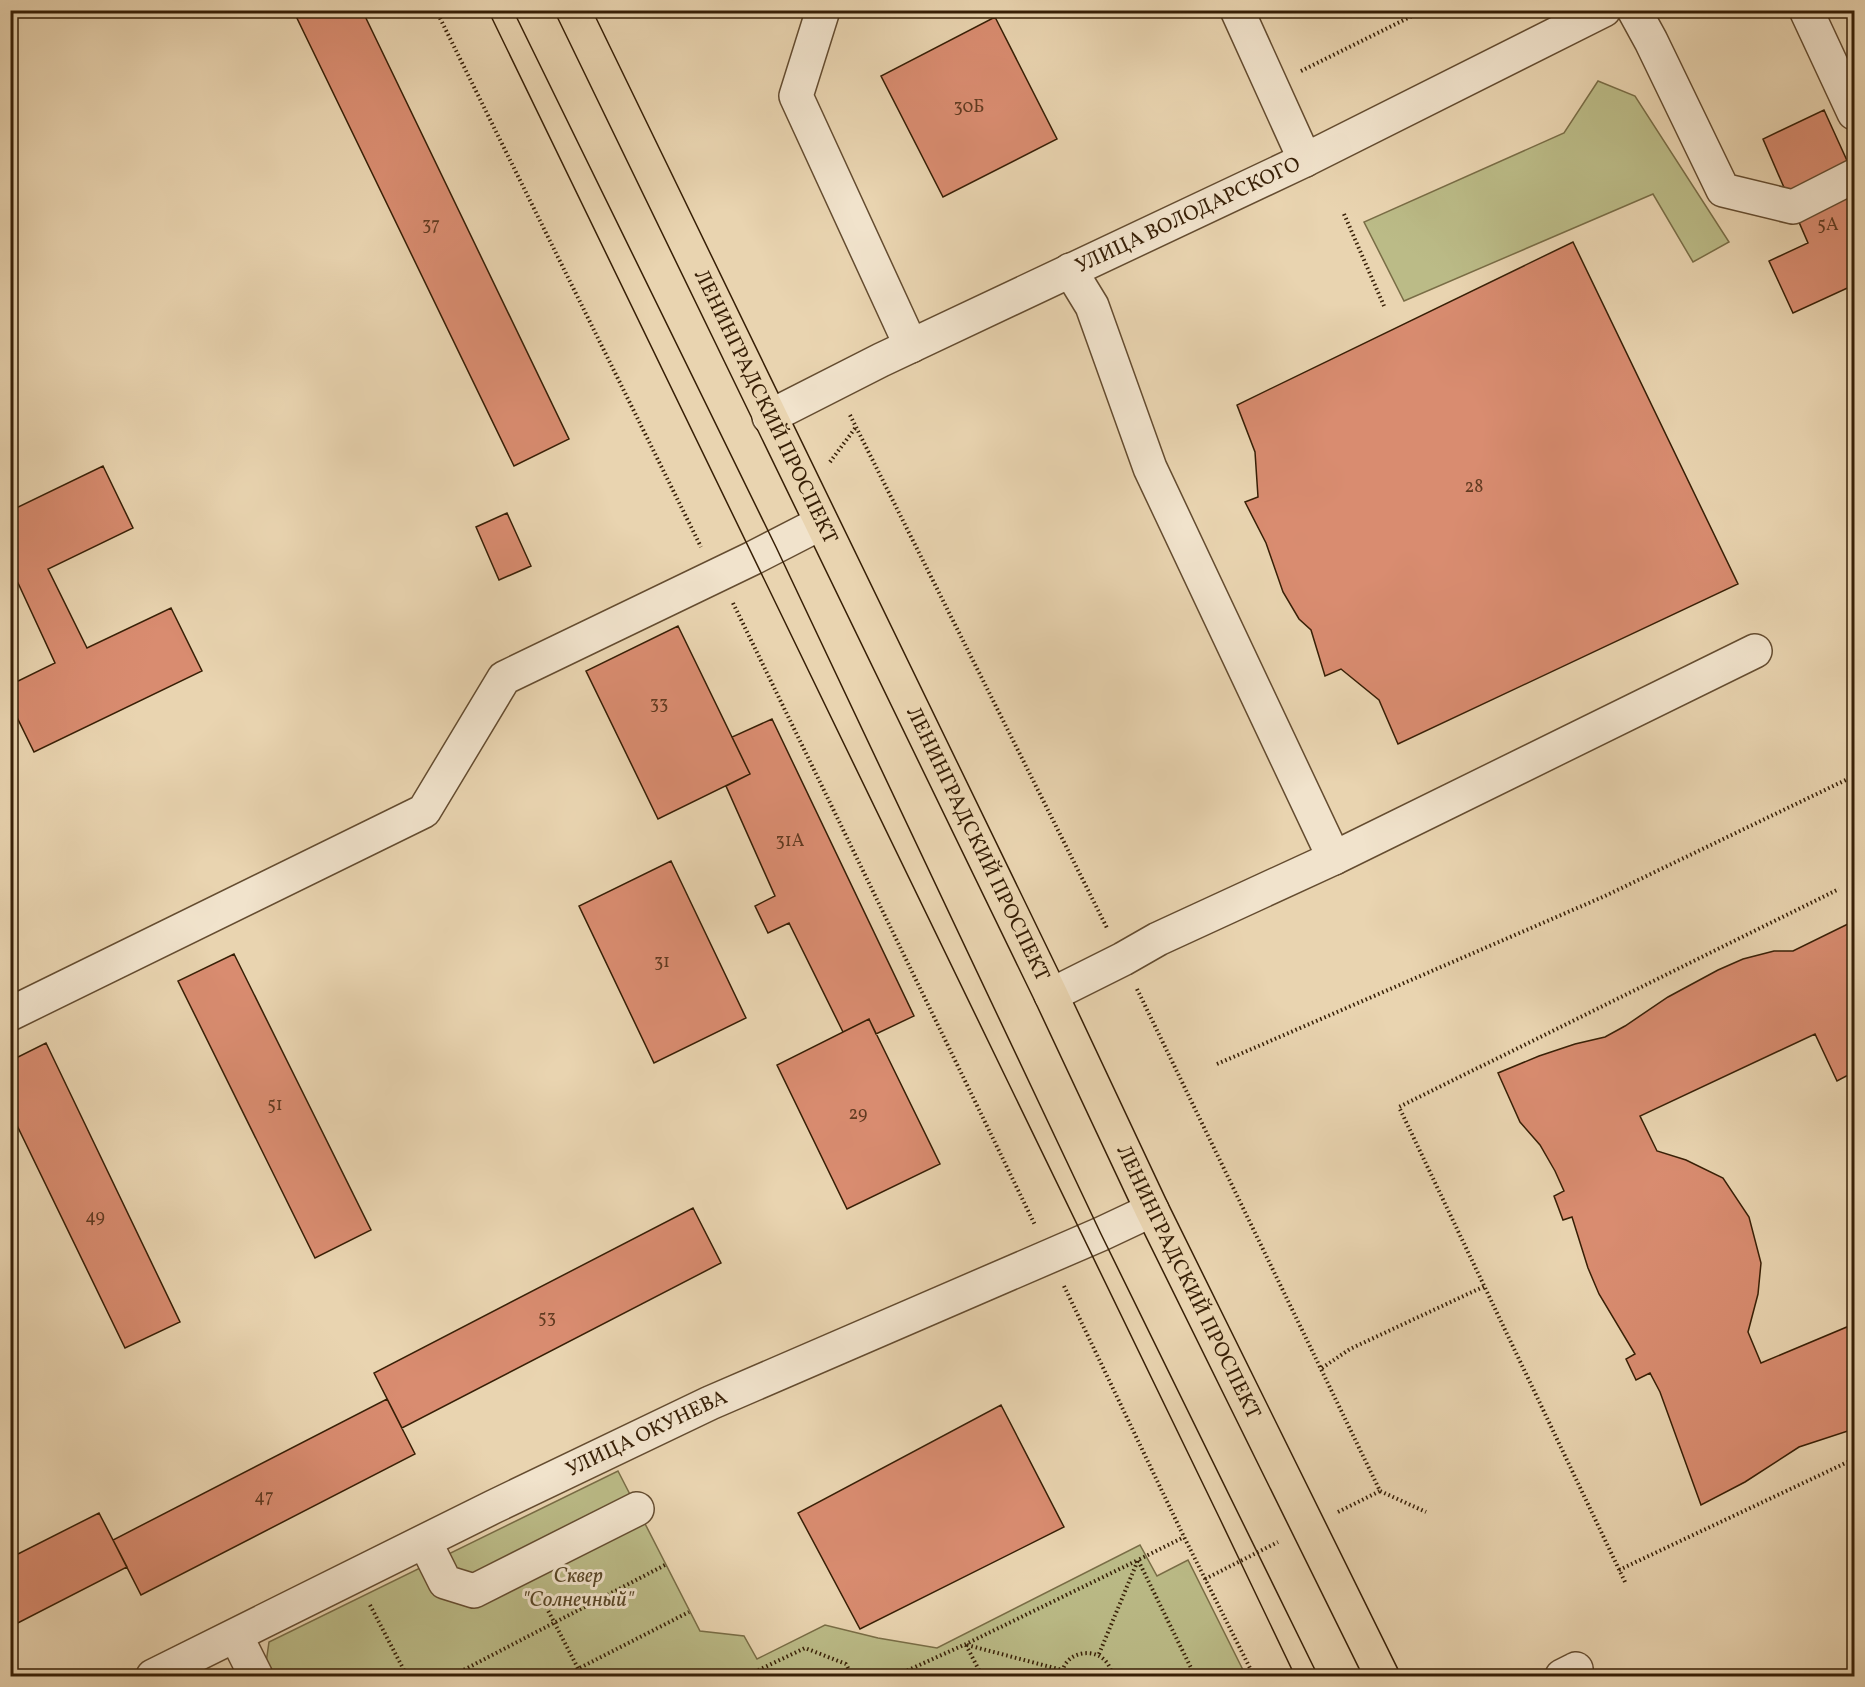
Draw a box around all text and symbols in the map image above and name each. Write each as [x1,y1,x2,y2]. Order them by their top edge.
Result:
house number: 30Б [954,95,984,120]
street label: УЛИЦА ВОЛОДАРСКОГО [1071,150,1305,281]
house number: 37 [422,213,440,238]
house number: 5А [1817,213,1839,238]
street label: ЛЕНИНГРАДСКИЙ ПРОСПЕКТ [687,265,844,549]
house number: 28 [1465,475,1483,500]
house number: 33 [650,692,668,717]
street label: ЛЕНИНГРАДСКИЙ ПРОСПЕКТ [899,702,1057,986]
house number: 31А [776,829,805,854]
house number: 31 [654,950,670,975]
house number: 51 [267,1093,283,1118]
house number: 29 [849,1102,867,1127]
street label: ЛЕНИНГРАДСКИЙ ПРОСПЕКТ [1109,1140,1267,1424]
house number: 49 [85,1205,105,1230]
house number: 53 [538,1306,556,1331]
street label: УЛИЦА ОКУНЕВА [561,1383,732,1484]
house number: 47 [254,1485,274,1510]
park label: Сквер "Солнечный" [522,1562,635,1615]

